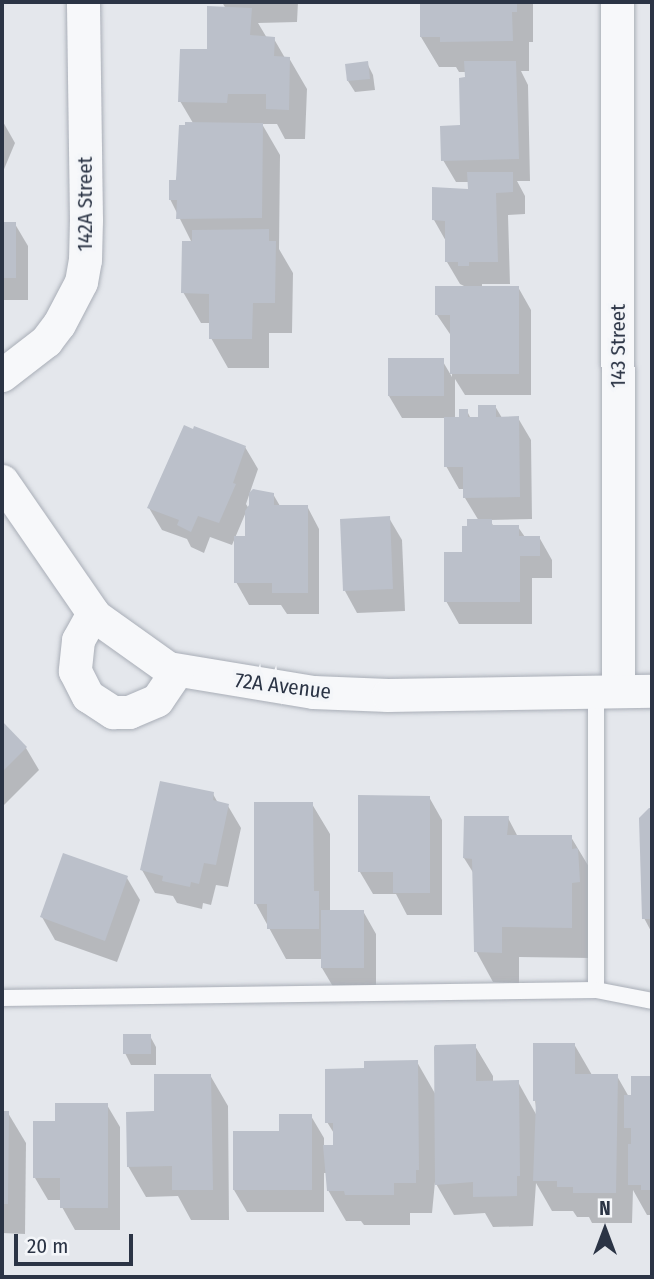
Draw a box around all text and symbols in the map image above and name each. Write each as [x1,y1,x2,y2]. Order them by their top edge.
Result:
street label: 142A Street [72,157,98,251]
street label: 143 Street [605,304,631,388]
street label: 72A Avenue [234,668,332,704]
north arrow [570,1195,640,1265]
text: N [599,1197,611,1220]
scale bar [18,1220,136,1264]
text: 20 m [27,1233,68,1259]

